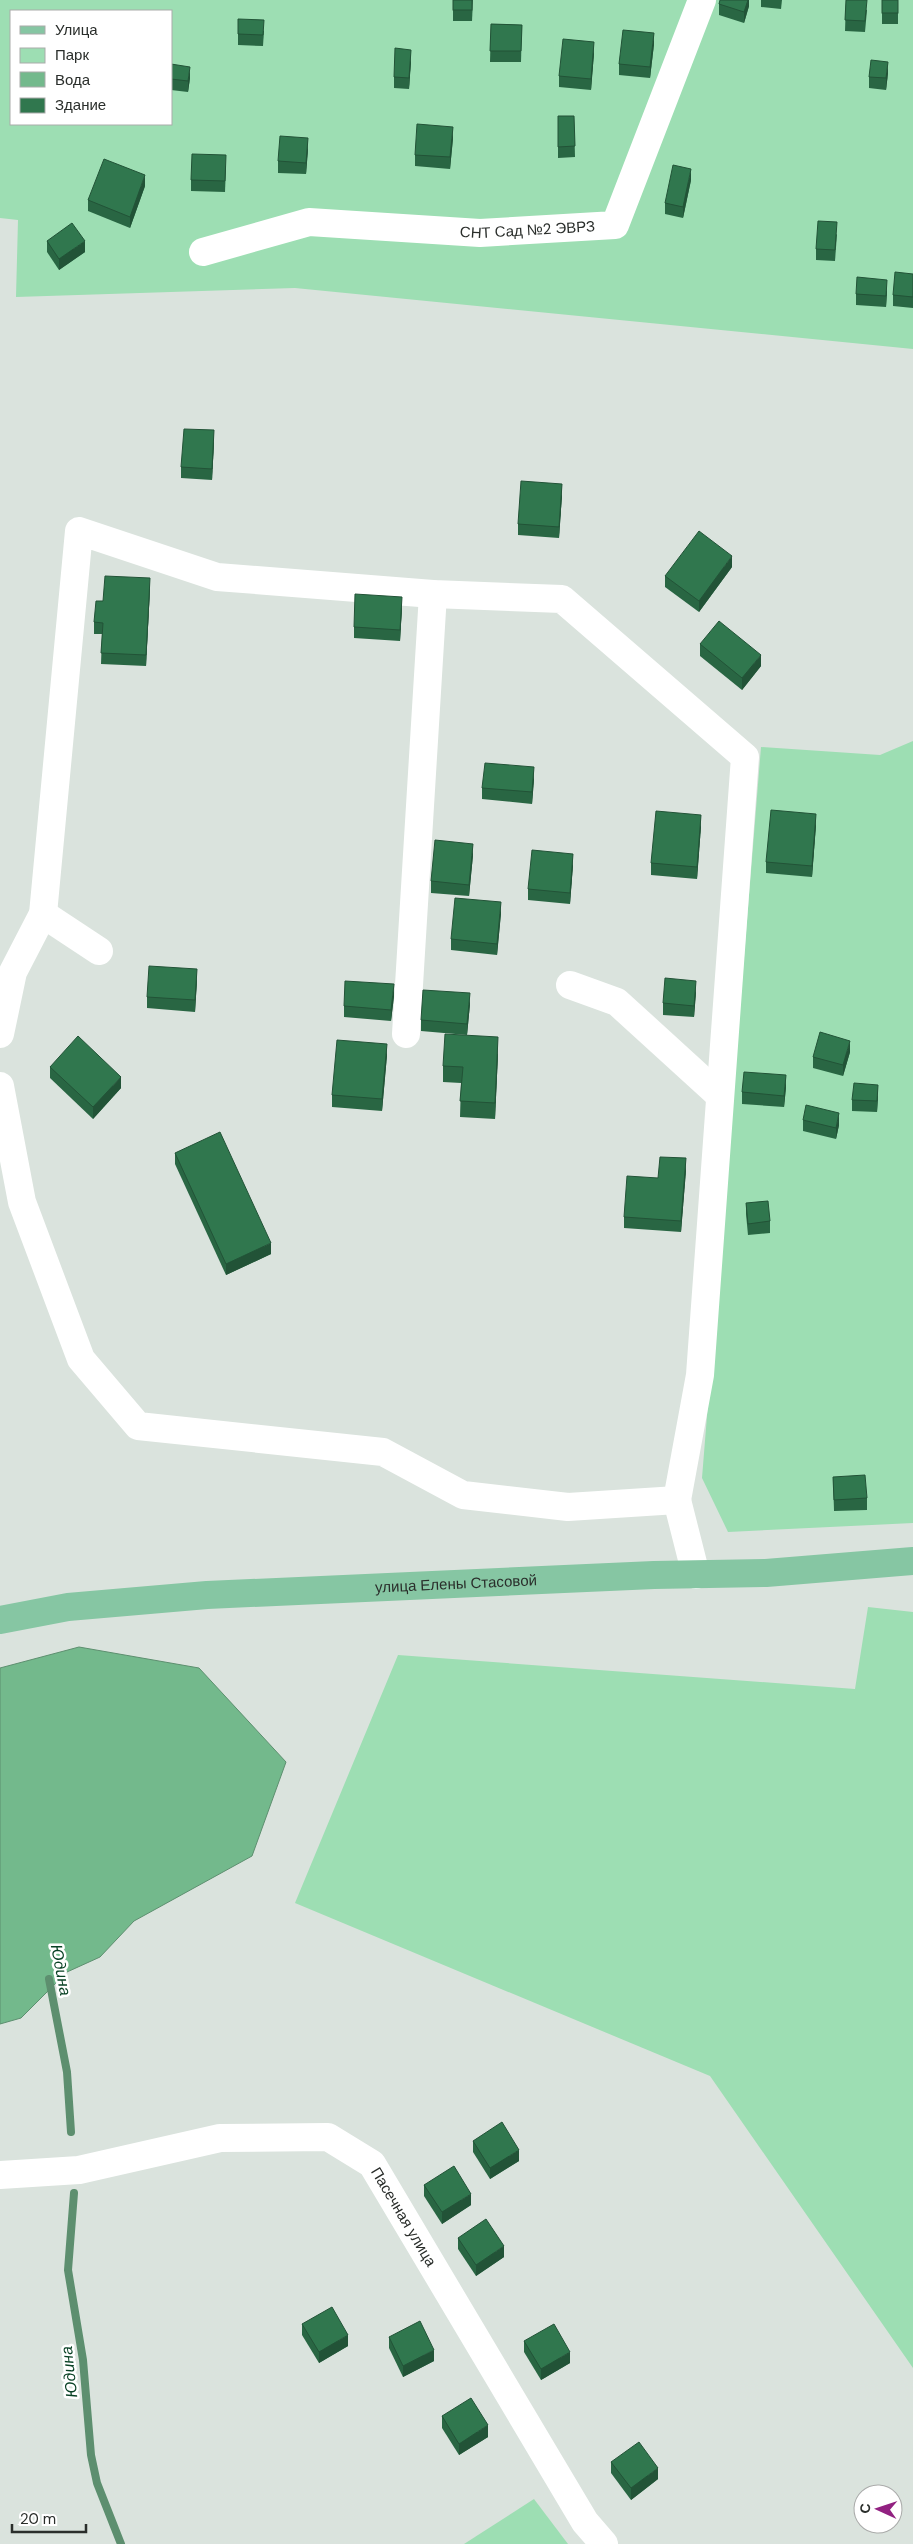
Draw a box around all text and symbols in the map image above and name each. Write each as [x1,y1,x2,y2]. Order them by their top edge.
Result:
legend [10,10,172,125]
text: Улица [55,20,98,40]
text: Парк [55,45,89,65]
text: Вода [55,70,91,90]
text: Здание [55,95,106,115]
street label: СНТ Сад №2 ЭВРЗ [459,216,596,243]
street label: улица Елены Стасовой [375,1570,537,1597]
water label: Юдина [46,1943,76,1998]
street label: Пасечная улица [366,2164,441,2271]
water label: Юдина [56,2345,82,2399]
north arrow [853,2484,903,2534]
scale bar [12,2502,86,2534]
text: С [856,2503,874,2514]
text: 20 m [20,2509,56,2529]

